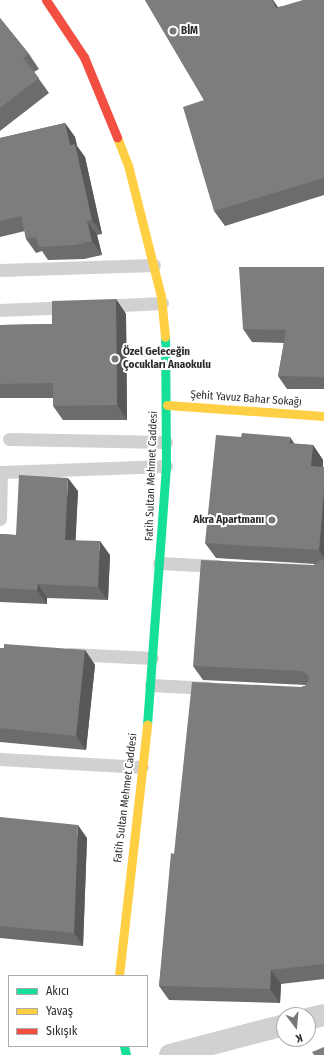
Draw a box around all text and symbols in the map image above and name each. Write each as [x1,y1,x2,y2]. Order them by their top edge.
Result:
place label: BİM [181,24,198,38]
marker: BİM [168,26,178,36]
place label: Özel Geleceğin Çocukları Anaokulu [123,346,211,372]
marker: Özel Geleceğin Çocukları Anaokulu [110,354,120,364]
street label: Şehit Yavuz Bahar Sokağı [190,389,302,409]
street label: Fatih Sultan Mehmet Caddesi [143,411,161,541]
place label: Akra Apartmanı [193,513,264,527]
marker: Akra Apartmanı [267,515,277,525]
street label: Fatih Sultan Mehmet Caddesi [112,732,140,864]
legend [8,975,148,1047]
text: Akıcı [46,984,69,998]
text: Yavaş [46,1004,73,1018]
north arrow [276,1007,316,1047]
text: Sıkışık [46,1024,77,1038]
text: K [294,1031,304,1045]

